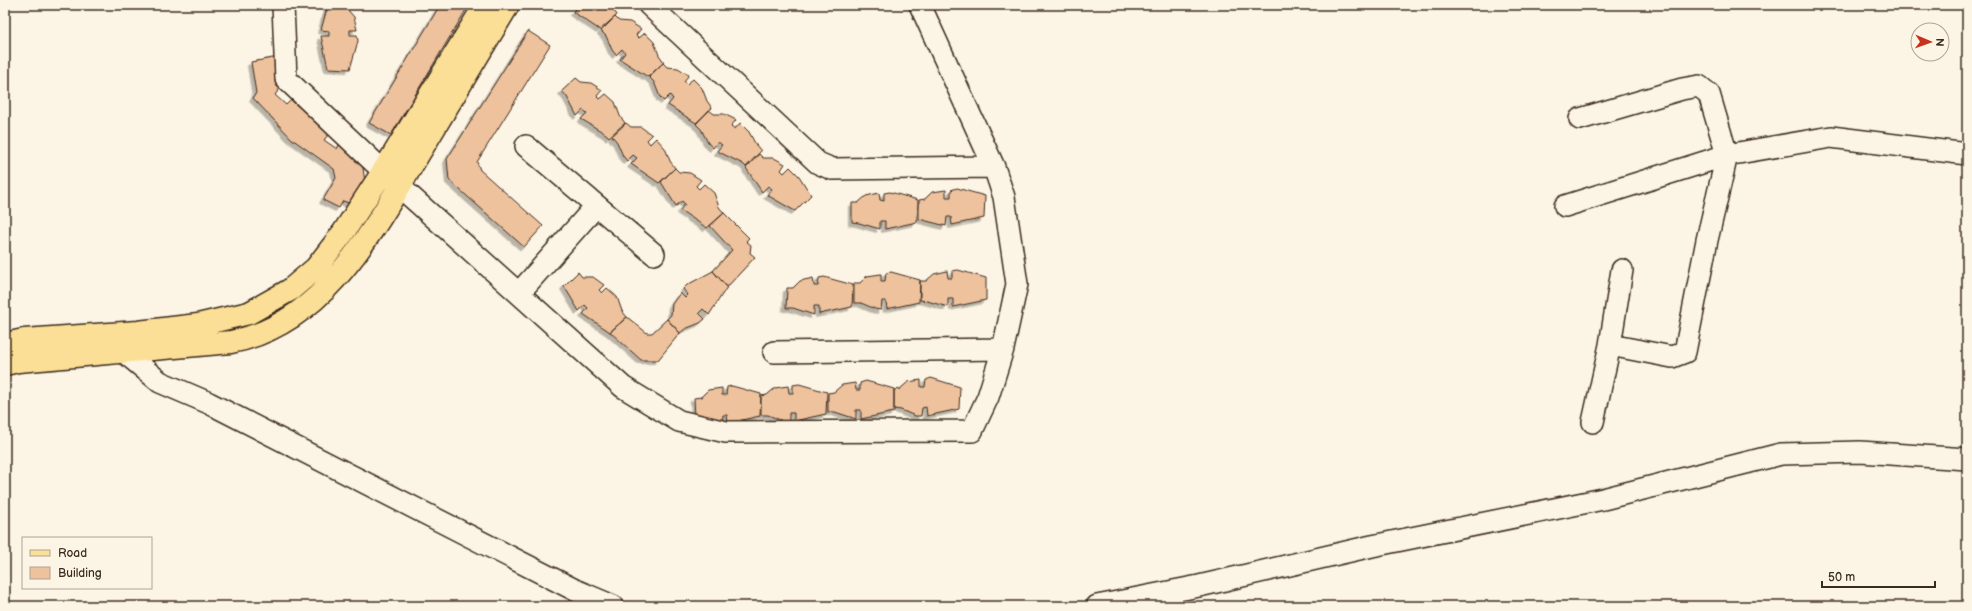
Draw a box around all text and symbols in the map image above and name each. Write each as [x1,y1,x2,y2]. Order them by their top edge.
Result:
north arrow [1910,22,1950,62]
text: N [1933,38,1946,47]
legend [22,537,152,589]
text: Road [58,546,87,561]
scale bar [1822,563,1935,589]
text: Building [58,566,102,581]
text: 50 m [1828,570,1855,585]

